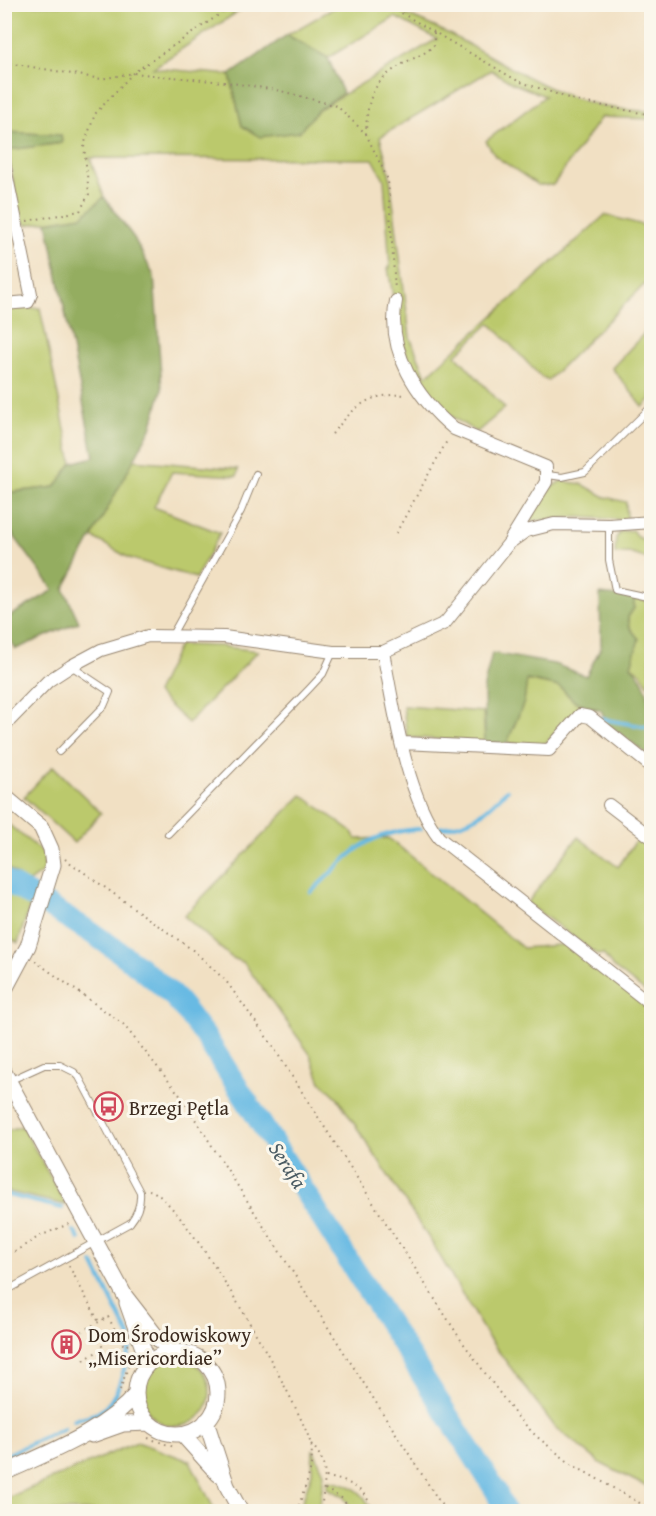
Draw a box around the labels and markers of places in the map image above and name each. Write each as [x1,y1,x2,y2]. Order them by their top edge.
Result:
bus stop icon: Brzegi Pętla [92,1091,124,1123]
place label: Brzegi Pętla [129,1093,229,1122]
place label: Dom Środowiskowy „Misericordiae” [88,1320,251,1372]
building icon: Dom Środowiskowy „Misericordiae” [51,1329,83,1361]

